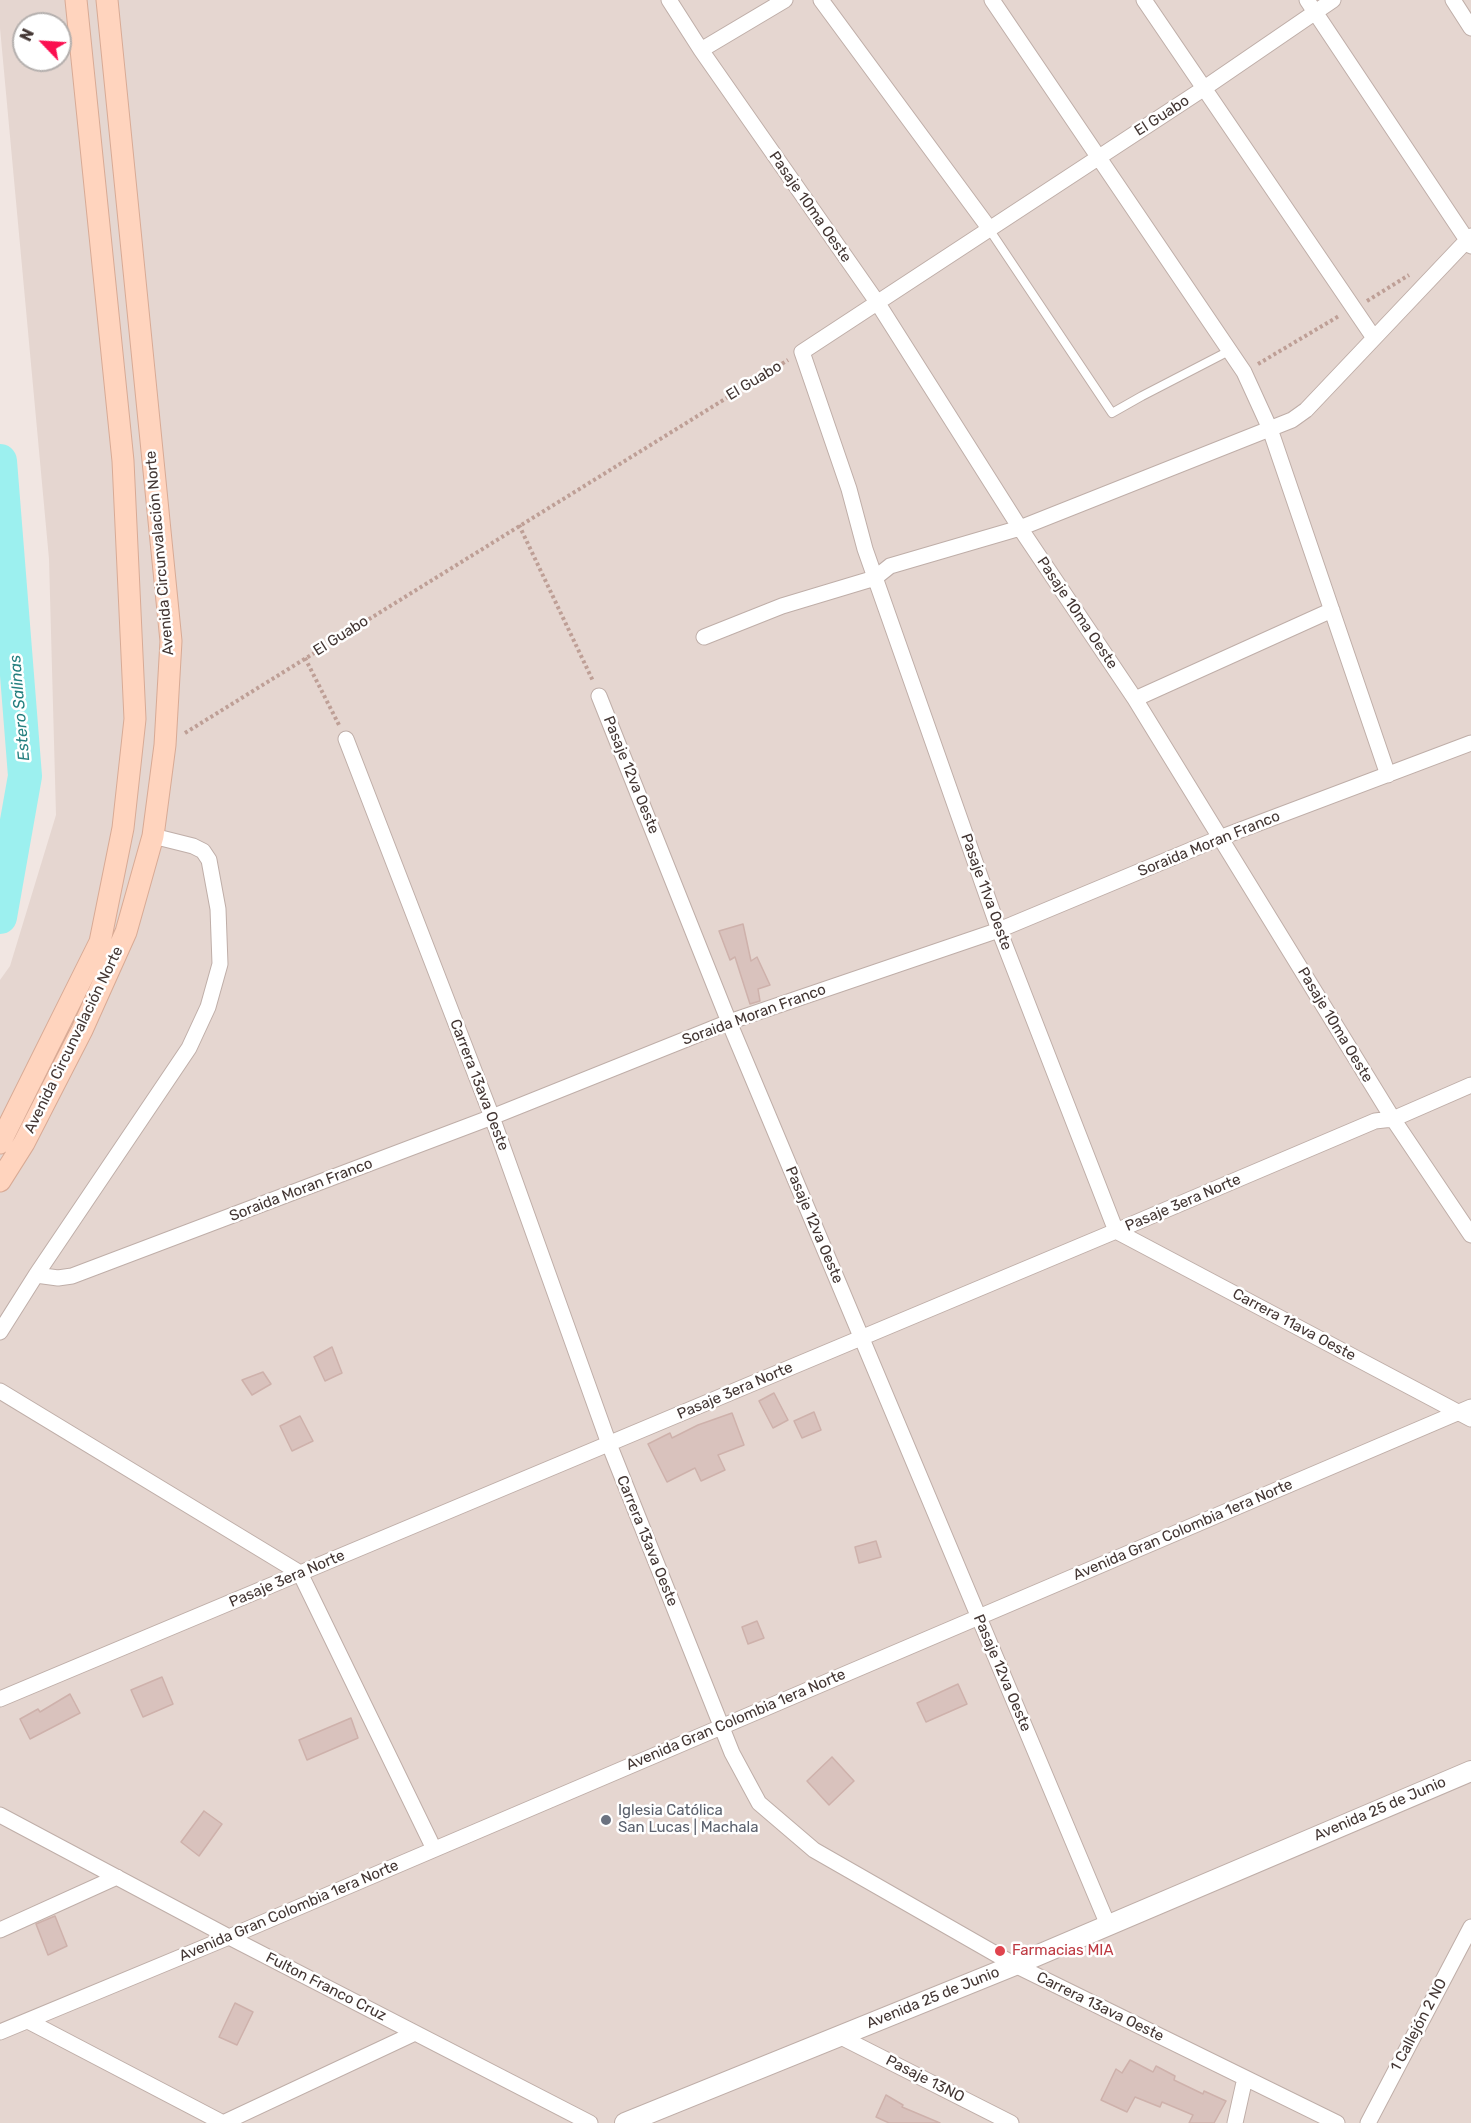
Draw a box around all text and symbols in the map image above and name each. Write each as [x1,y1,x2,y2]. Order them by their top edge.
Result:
north arrow [12,12,72,72]
text: N [16,26,38,44]
street label: El Guabo [1131,92,1193,140]
street label: Pasaje 10ma Oeste [765,148,855,266]
street label: El Guabo [723,357,785,405]
street label: Avenida Circunvalación Norte [142,450,178,656]
street label: Pasaje 10ma Oeste [1033,553,1121,673]
street label: El Guabo [310,612,372,660]
water label: Estero Salinas [6,654,34,762]
street label: Pasaje 12va Oeste [599,714,663,836]
street label: Soraida Moran Franco [1135,807,1283,881]
street label: Pasaje 11va Oeste [957,831,1015,953]
street label: Avenida Circunvalación Norte [21,944,127,1136]
street label: Pasaje 10ma Oeste [1293,964,1377,1086]
street label: Soraida Moran Franco [680,981,828,1049]
street label: Carrera 13ava Oeste [446,1017,512,1153]
street label: Soraida Moran Franco [227,1154,375,1226]
street label: Pasaje 12va Oeste [781,1164,847,1286]
street label: Pasaje 3era Norte [1123,1171,1243,1235]
street label: Carrera 11ava Oeste [1229,1285,1359,1365]
street label: Pasaje 3era Norte [675,1359,795,1423]
street label: Carrera 13ava Oeste [613,1473,681,1609]
street label: Avenida Gran Colombia 1era Norte [1071,1476,1295,1584]
street label: Pasaje 3era Norte [227,1547,347,1611]
street label: Pasaje 12va Oeste [969,1612,1035,1734]
street label: Avenida Gran Colombia 1era Norte [624,1666,848,1774]
street label: Avenida 25 de Junio [1311,1773,1449,1845]
place label: Iglesia Católica San Lucas | Machala [618,1802,758,1837]
marker: Iglesia Católica San Lucas | Machala [599,1813,613,1827]
street label: Avenida Gran Colombia 1era Norte [177,1857,401,1965]
place label: Farmacias MIA [1012,1942,1113,1960]
marker: Farmacias MIA [993,1944,1007,1958]
street label: Fulton Franco Cruz [263,1949,389,2025]
street label: Avenida 25 de Junio [864,1963,1002,2033]
street label: Carrera 13ava Oeste [1033,1968,1167,2046]
street label: 1 Callejón 2 NO [1387,1976,1451,2074]
street label: Pasaje 13NO [883,2052,967,2106]

